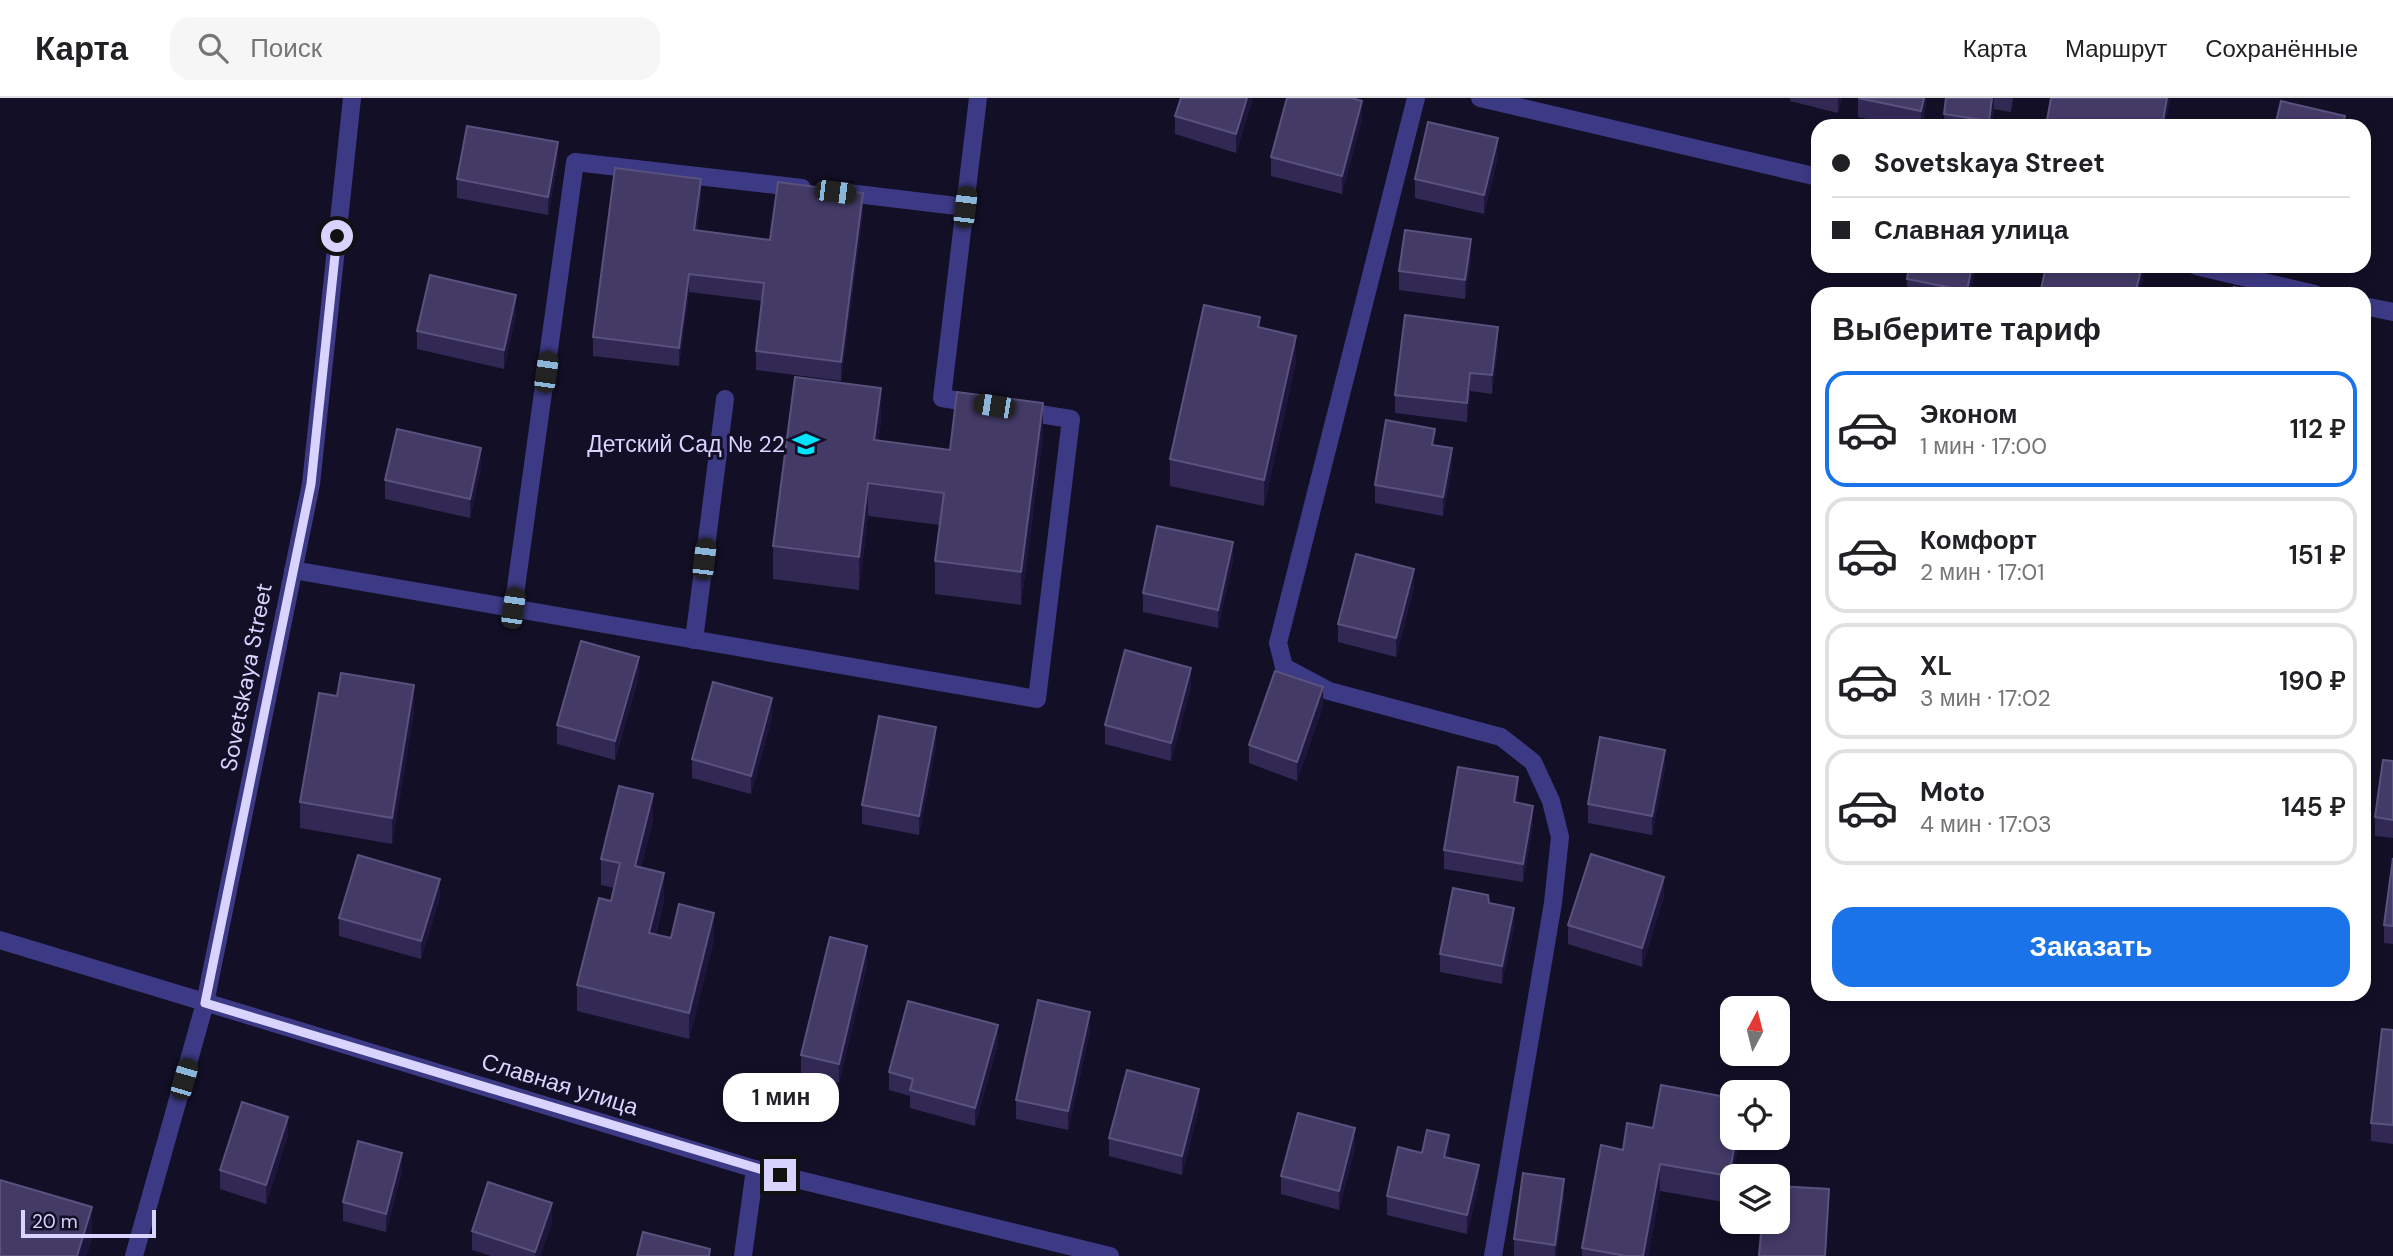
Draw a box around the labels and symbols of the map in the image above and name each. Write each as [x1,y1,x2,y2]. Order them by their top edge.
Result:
car [813,179,858,205]
car [953,185,978,229]
route start [321,220,353,252]
car [533,350,560,394]
car [972,392,1017,420]
place label: Детский Сад № 22 [587,429,785,459]
school or university icon: Детский Сад № 22 [791,429,821,459]
car [692,537,717,581]
street label: Sovetskaya Street [213,581,279,773]
car [500,586,527,630]
north arrow [1720,996,1790,1066]
street label: Славная улица [478,1046,642,1122]
car [169,1056,200,1102]
callout: 1 мин [722,1074,838,1122]
route end [764,1159,796,1191]
scale bar [21,1207,156,1239]

